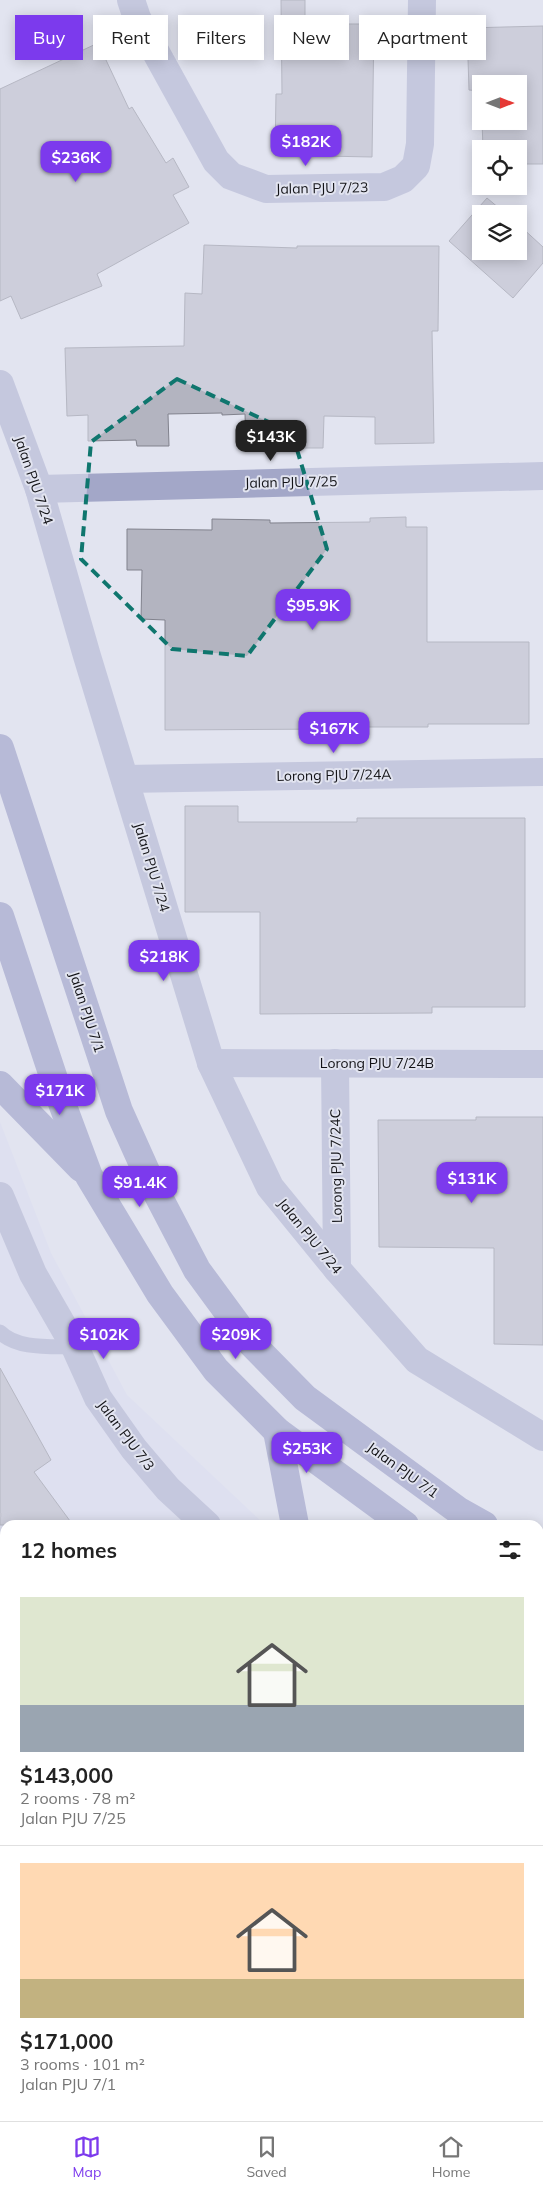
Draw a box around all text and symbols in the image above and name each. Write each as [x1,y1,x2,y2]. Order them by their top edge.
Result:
chip: Buy [15,15,83,60]
chip: Rent [93,15,168,60]
chip: Filters [178,15,264,60]
chip: New [274,15,349,60]
chip: Apartment [359,15,486,60]
north arrow [472,75,528,130]
map controls [472,75,527,260]
pin: $182K [271,124,341,167]
text: $182K [281,131,331,151]
pin: $236K [41,140,111,183]
button: locate [472,140,527,195]
text: $236K [51,147,101,167]
street label: Jalan PJU 7/23 [276,178,368,198]
button: layers [472,205,527,260]
pin: $143K [236,420,306,462]
text: $143K [246,426,296,446]
street label: Jalan PJU 7/24 [10,433,58,527]
street label: Jalan PJU 7/25 [245,472,337,492]
pin: $95.9K [272,588,354,631]
text: $95.9K [286,595,340,615]
pin: $167K [299,712,369,754]
text: $167K [309,718,359,738]
street label: Lorong PJU 7/24A [276,765,392,785]
street label: Jalan PJU 7/24 [130,820,174,914]
pin: $218K [129,940,199,982]
text: $218K [139,946,189,966]
street label: Jalan PJU 7/1 [65,969,109,1055]
street label: Lorong PJU 7/24B [320,1054,434,1072]
pin: $171K [25,1074,95,1116]
text: $171K [35,1080,85,1100]
street label: Lorong PJU 7/24C [326,1109,346,1223]
pin: $131K [437,1162,507,1204]
pin: $91.4K [99,1166,181,1208]
text: $131K [447,1168,497,1188]
text: $91.4K [113,1172,167,1192]
street label: Jalan PJU 7/24 [274,1194,346,1278]
pin: $102K [69,1318,139,1360]
pin: $209K [201,1318,271,1360]
text: $102K [79,1324,129,1344]
text: $209K [211,1324,261,1344]
street label: Jalan PJU 7/3 [93,1396,159,1474]
pin: $253K [272,1432,342,1474]
text: $253K [282,1438,332,1458]
street label: Jalan PJU 7/1 [364,1438,442,1502]
icon: filters [496,1536,524,1564]
text: 12 homes [20,1537,117,1563]
icon: home [227,1630,317,1720]
text: $143,000 [20,1762,113,1788]
text: 2 rooms · 78 m² [20,1788,135,1808]
text: Jalan PJU 7/25 [20,1808,126,1828]
icon: home [227,1895,317,1985]
text: $171,000 [20,2028,113,2054]
text: 3 rooms · 101 m² [20,2054,145,2074]
text: Jalan PJU 7/1 [20,2074,116,2094]
tab: Map [73,2133,101,2181]
tab: Saved [246,2133,287,2181]
tab: Home [432,2133,470,2181]

